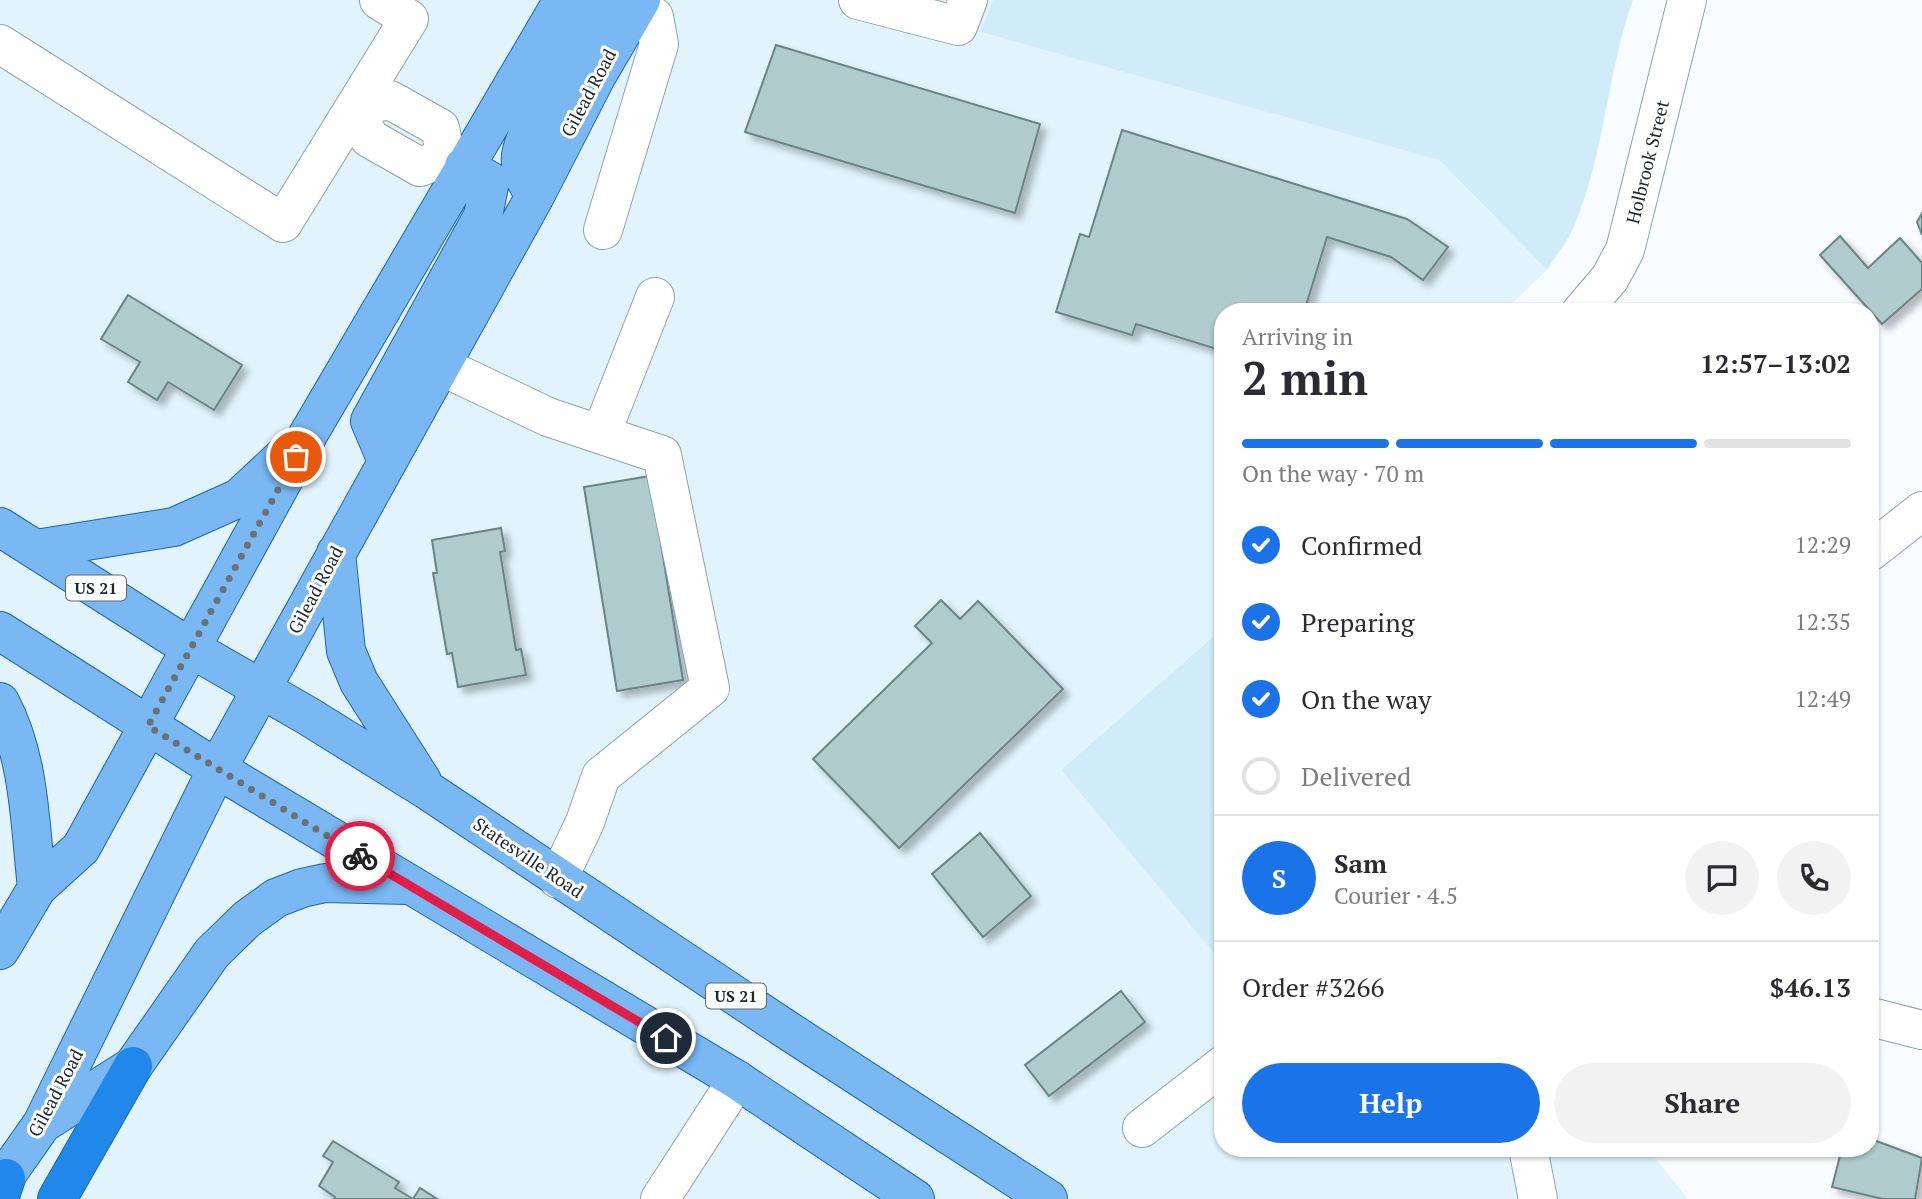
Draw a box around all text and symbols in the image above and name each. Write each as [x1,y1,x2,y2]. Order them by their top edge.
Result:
street label: Gilead Road [555,45,621,140]
street label: Holbrook Street [1620,97,1674,226]
text: Arriving in [1242,321,1353,352]
text: 12:57–13:02 [1700,346,1851,380]
text: 2 min [1242,347,1368,408]
pin [266,427,326,487]
icon: bag [277,438,315,476]
text: On the way · 70 m [1242,458,1424,489]
icon: check [1242,526,1280,564]
text: Confirmed [1301,528,1422,562]
text: 12:29 [1794,529,1851,560]
street label: Gilead Road [282,542,348,637]
road number: US 21 [66,576,126,600]
icon: check [1242,603,1280,641]
text: Preparing [1301,605,1414,639]
text: 12:35 [1794,606,1851,637]
icon: check [1242,680,1280,718]
text: On the way [1301,682,1432,716]
text: 12:49 [1794,683,1851,714]
text: Delivered [1301,759,1411,793]
street label: Statesville Road [469,811,588,903]
courier [325,821,395,891]
icon: bike [341,837,379,875]
button: chat [1685,841,1759,915]
button: phone [1777,841,1851,915]
text: Sam [1334,846,1387,880]
text: S [1272,861,1286,895]
text: Courier · 4.5 [1334,880,1458,911]
text: Order #3266 [1242,970,1384,1004]
text: $46.13 [1770,970,1851,1004]
road number: US 21 [706,984,766,1008]
pin [636,1008,696,1068]
icon: home [647,1019,685,1057]
street label: Gilead Road [22,1045,88,1140]
button: Help [1242,1063,1540,1143]
button: Share [1554,1063,1851,1143]

